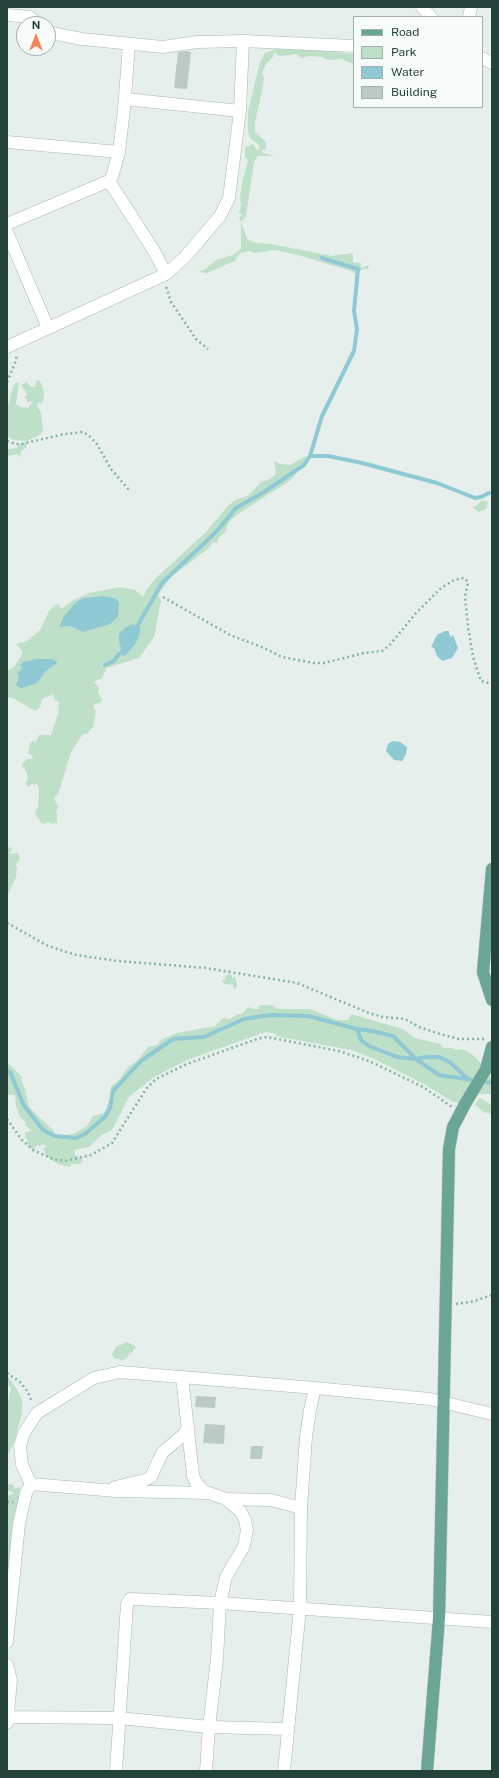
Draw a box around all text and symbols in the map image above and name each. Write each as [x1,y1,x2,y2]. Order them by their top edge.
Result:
north arrow [16,16,56,56]
legend [353,16,483,108]
text: N [32,19,40,31]
text: Road [391,25,419,39]
text: Park [391,45,417,59]
text: Water [391,65,424,79]
text: Building [391,85,437,99]

